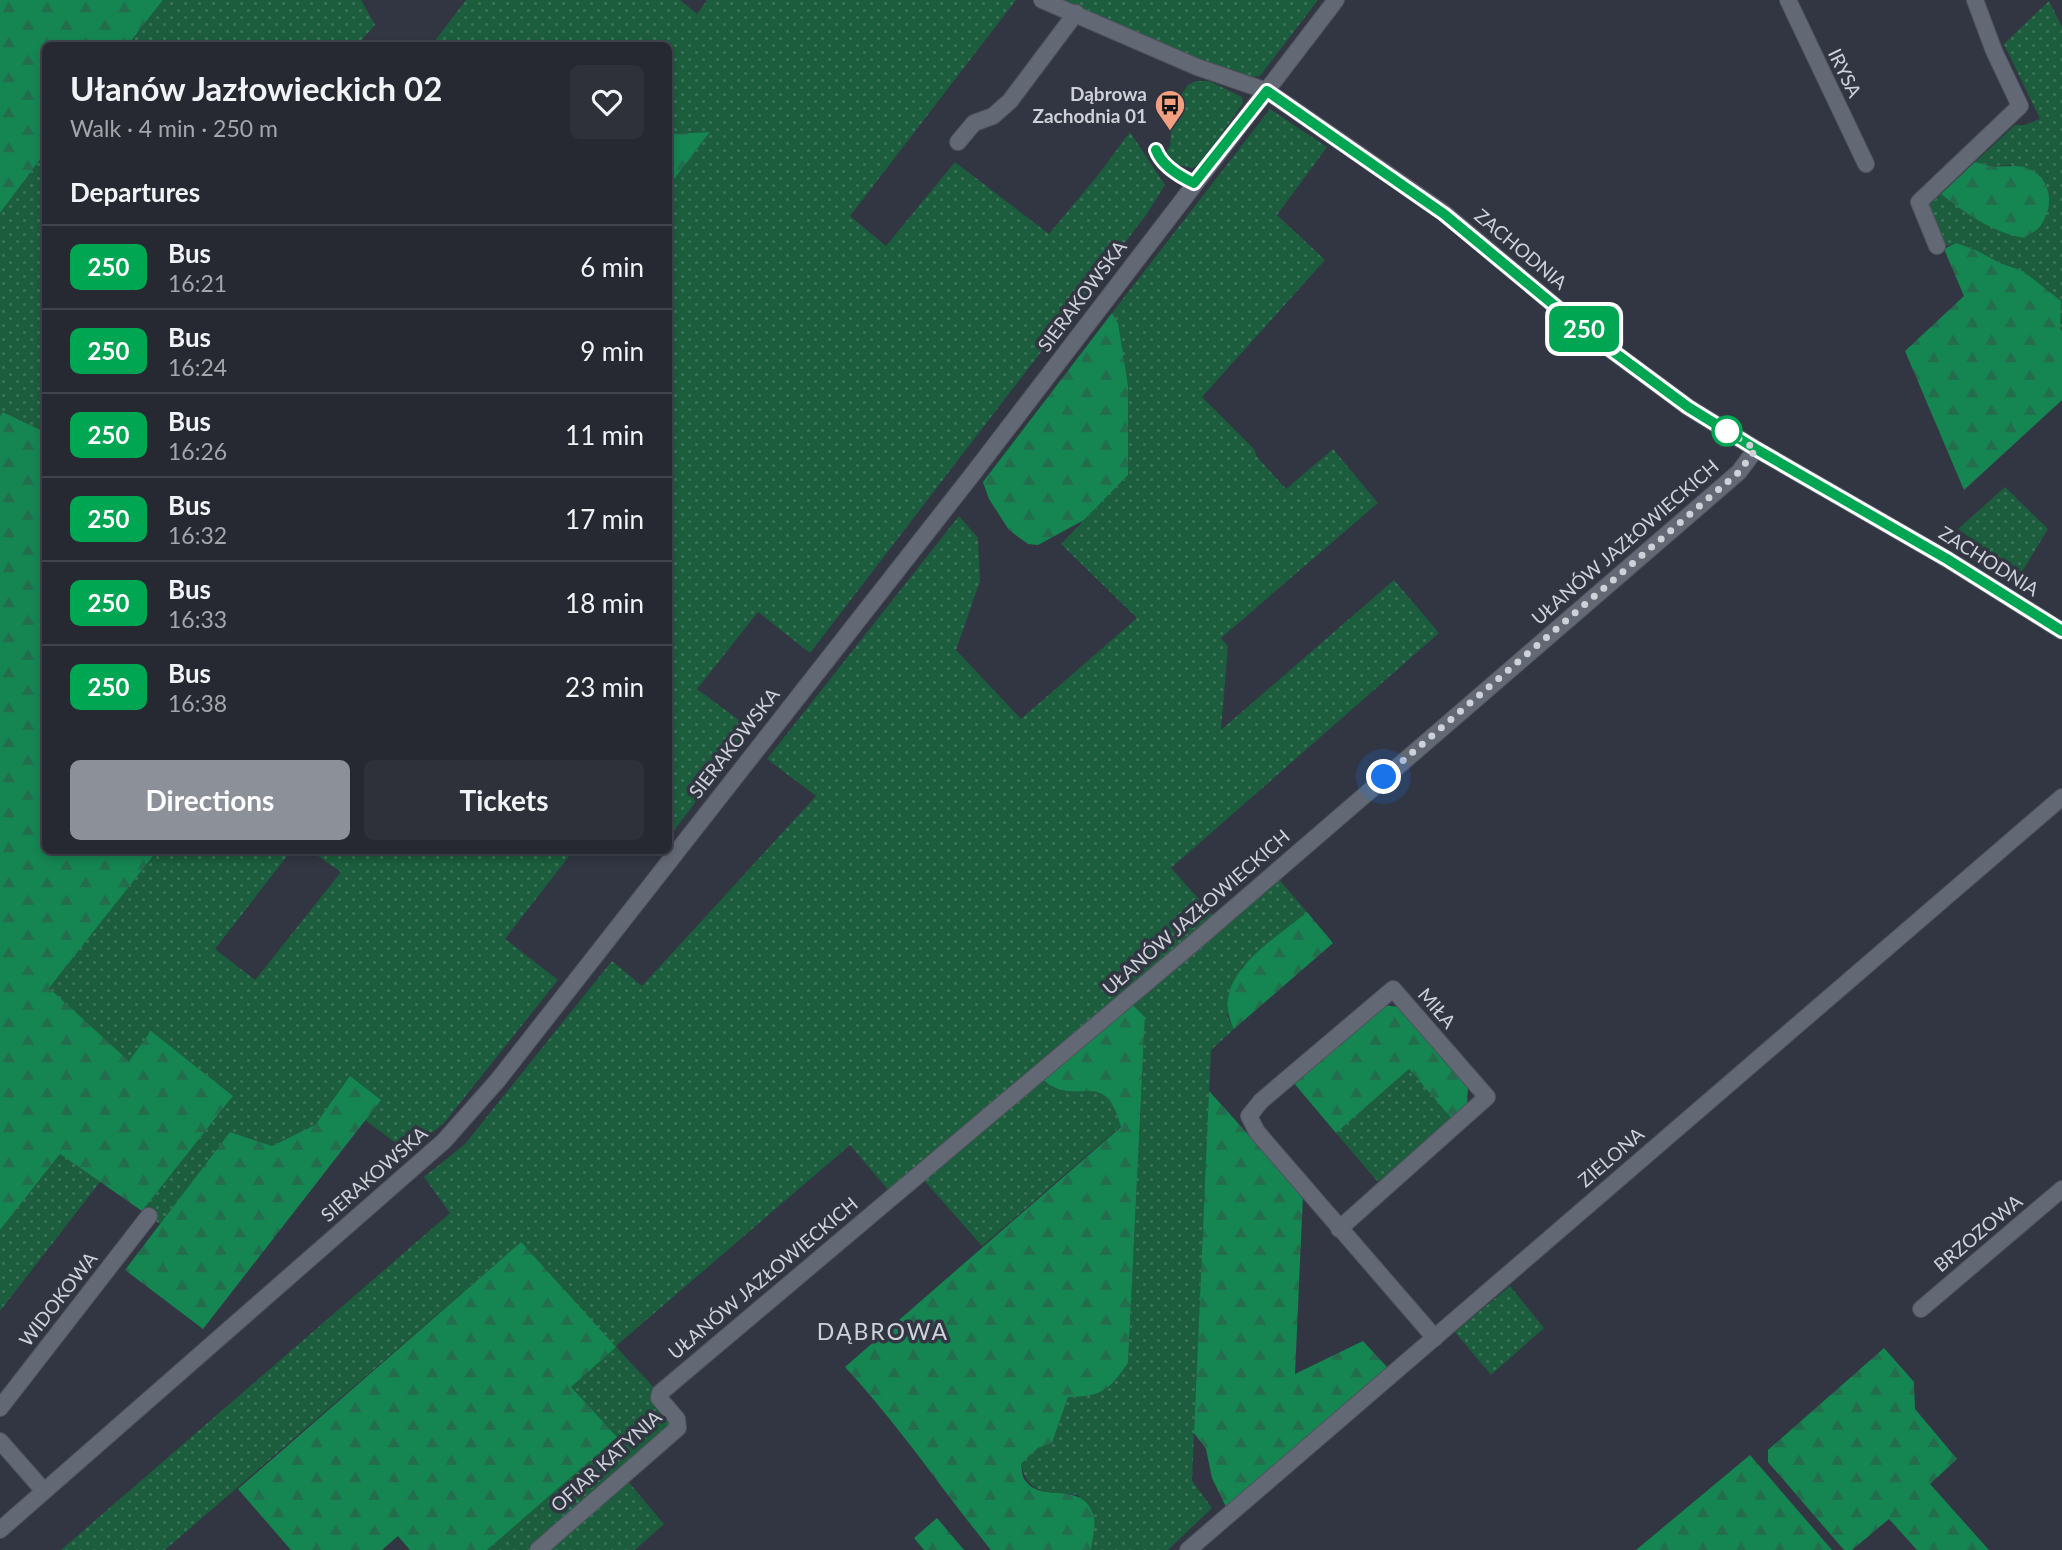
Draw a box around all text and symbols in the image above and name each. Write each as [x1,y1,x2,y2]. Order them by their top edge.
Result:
street label: IRYSA [1824,45,1867,101]
button: heart [570,65,644,139]
text: Ułanów Jazłowieckich 02 [70,68,442,108]
place label: Dąbrowa Zachodnia 01 [1032,82,1147,127]
bus stop icon: Dąbrowa Zachodnia 01 [1153,88,1187,132]
text: Walk · 4 min · 250 m [70,114,278,142]
text: Departures [70,176,200,208]
street label: ZACHODNIA [1470,203,1572,294]
street label: SIERAKOWSKA [1032,235,1131,356]
text: Bus [168,237,211,269]
text: 6 min [580,251,644,283]
text: 250 [88,252,129,281]
text: 16:21 [168,269,227,297]
line badge: 250 [1544,306,1624,352]
text: 250 [1563,314,1605,343]
text: Bus [168,321,211,353]
text: 9 min [580,335,644,367]
text: 250 [88,336,129,365]
text: 16:24 [168,353,227,381]
text: Bus [168,405,211,437]
unlabelled marker [1712,416,1742,446]
text: 11 min [565,419,644,451]
text: 250 [88,420,129,449]
text: 16:26 [168,437,227,465]
street label: UŁANÓW JAZŁOWIECKICH [1527,454,1723,629]
text: Bus [168,489,211,521]
text: 17 min [565,503,644,535]
text: 250 [88,504,129,533]
text: 16:32 [168,521,227,549]
street label: ZACHODNIA [1935,521,2044,600]
text: Bus [168,573,211,605]
text: 18 min [565,587,644,619]
text: 250 [88,588,129,617]
text: 16:33 [168,605,227,633]
text: Bus [168,657,211,689]
text: 23 min [565,671,644,703]
text: 250 [88,672,129,701]
street label: SIERAKOWSKA [683,683,784,802]
text: 16:38 [168,689,227,717]
your location [1366,759,1401,794]
button: Directions [70,760,350,840]
button: Tickets [364,760,644,840]
street label: UŁANÓW JAZŁOWIECKICH [1098,824,1294,999]
street label: MIŁA [1414,983,1461,1033]
street label: SIERAKOWSKA [316,1121,432,1226]
street label: ZIELONA [1573,1122,1648,1191]
street label: BRZOZOWA [1929,1189,2027,1276]
street label: UŁANÓW JAZŁOWIECKICH [663,1192,862,1364]
street label: WIDOKOWA [14,1247,102,1350]
district label: DĄBROWA [817,1317,949,1345]
street label: OFIAR KATYNIA [546,1405,666,1516]

